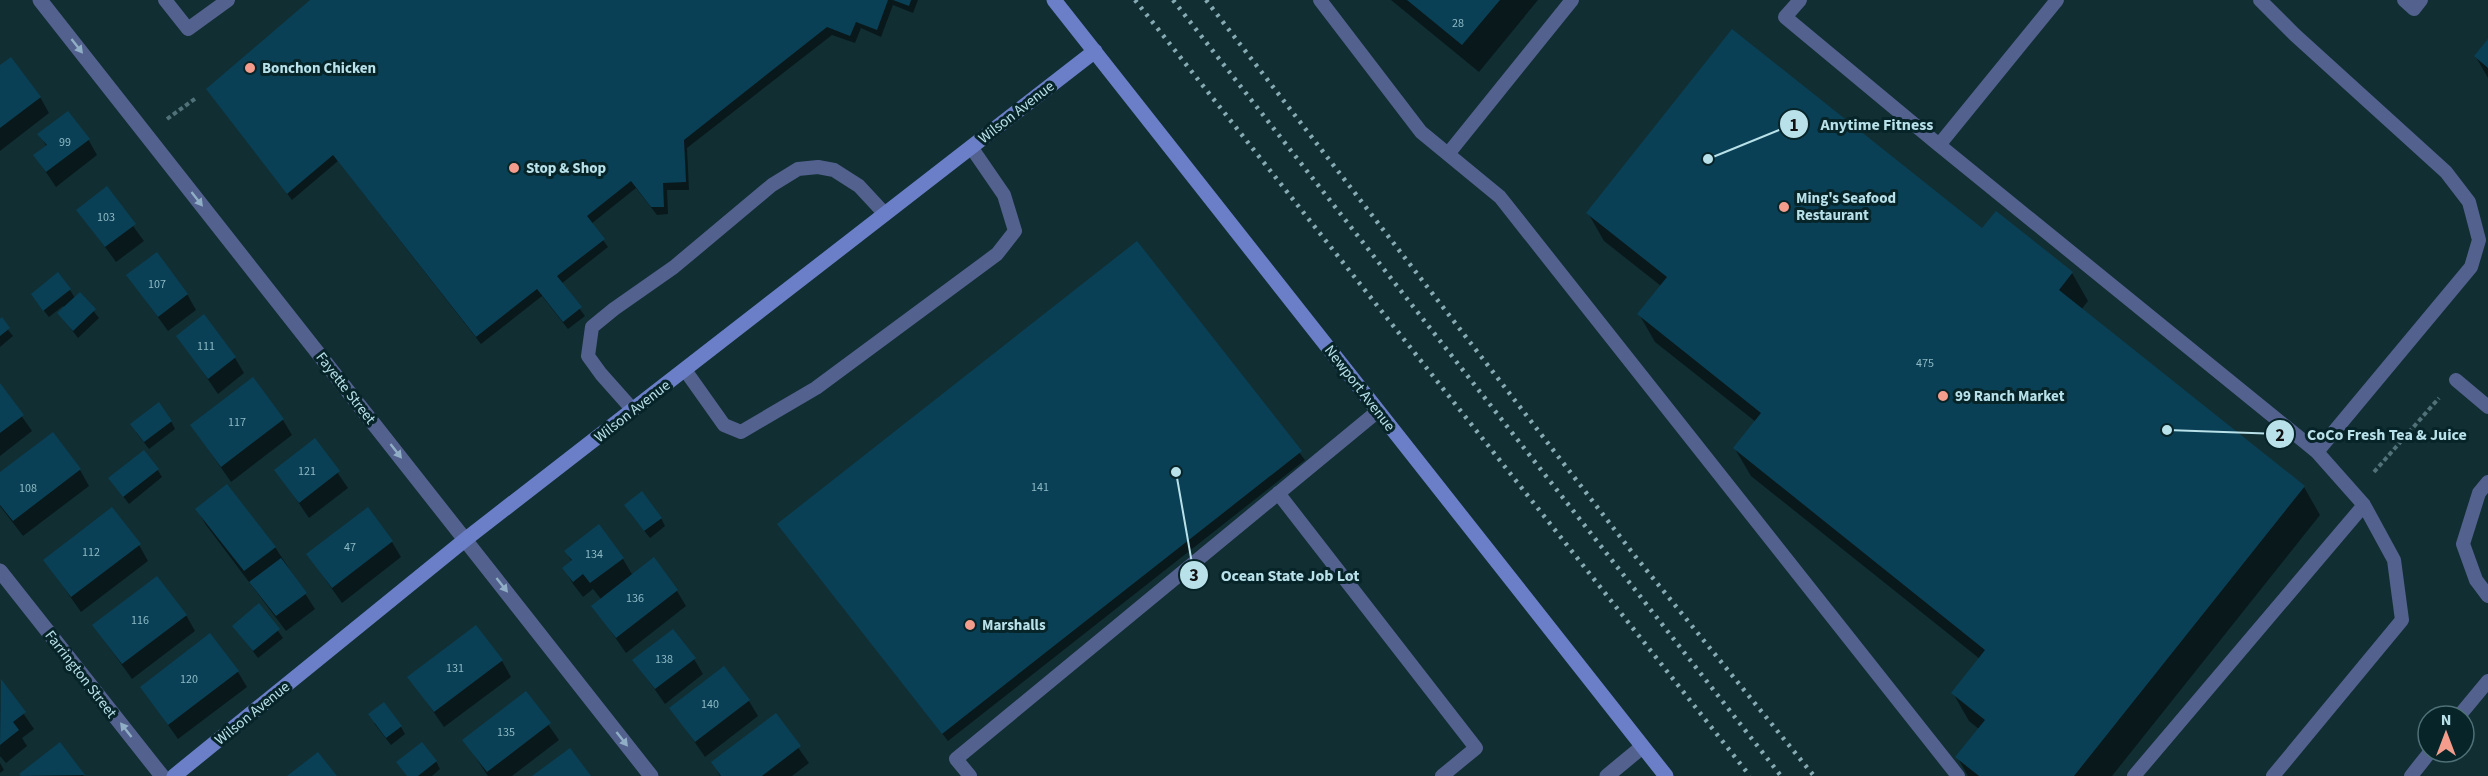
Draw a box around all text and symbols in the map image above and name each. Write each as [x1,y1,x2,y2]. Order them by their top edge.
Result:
house number: 28 [1452,15,1464,32]
one-way arrow [70,38,83,54]
place label: Bonchon Chicken [262,58,376,79]
marker: Bonchon Chicken [243,61,257,75]
street label: Wilson Avenue [974,76,1059,149]
callout: Anytime Fitness [1779,107,1946,141]
text: 1 [1789,113,1799,138]
text: Anytime Fitness [1820,114,1933,136]
house number: 99 [59,134,71,151]
place label: Stop & Shop [526,158,607,179]
marker: Stop & Shop [507,161,521,175]
place label: Ming's Seafood Restaurant [1796,188,1896,226]
one-way arrow [191,191,204,207]
marker: Ming's Seafood Restaurant [1777,200,1791,214]
house number: 103 [97,209,115,226]
house number: 107 [148,276,166,293]
house number: 111 [197,338,215,355]
street label: Newport Avenue [1319,341,1400,436]
street label: Fayette Street [311,348,380,429]
house number: 475 [1916,355,1934,372]
street label: Wilson Avenue [590,375,675,448]
place label: 99 Ranch Market [1955,386,2065,407]
marker: 99 Ranch Market [1936,389,1950,403]
house number: 117 [228,414,246,431]
callout: CoCo Fresh Tea & Juice [2265,417,2479,451]
text: 2 [2275,423,2285,448]
text: CoCo Fresh Tea & Juice [2307,424,2467,446]
one-way arrow [389,444,401,459]
house number: 121 [298,463,316,480]
house number: 141 [1031,479,1049,496]
house number: 108 [19,480,37,497]
house number: 47 [344,539,356,556]
house number: 112 [82,544,100,561]
house number: 134 [585,546,603,563]
callout: Ocean State Job Lot [1179,558,1371,592]
text: 3 [1189,563,1199,588]
text: Ocean State Job Lot [1221,565,1359,587]
one-way arrow [495,578,507,593]
house number: 136 [626,590,644,607]
house number: 116 [131,612,149,629]
place label: Marshalls [982,615,1046,636]
marker: Marshalls [963,618,977,632]
street label: Farrington Street [40,626,122,723]
house number: 138 [655,651,673,668]
house number: 131 [446,660,464,677]
house number: 120 [180,671,198,688]
street label: Wilson Avenue [210,677,294,750]
house number: 140 [701,696,719,713]
north arrow [2416,704,2476,764]
text: N [2441,709,2451,731]
one-way arrow [119,722,132,738]
house number: 135 [497,724,515,741]
one-way arrow [616,731,629,747]

